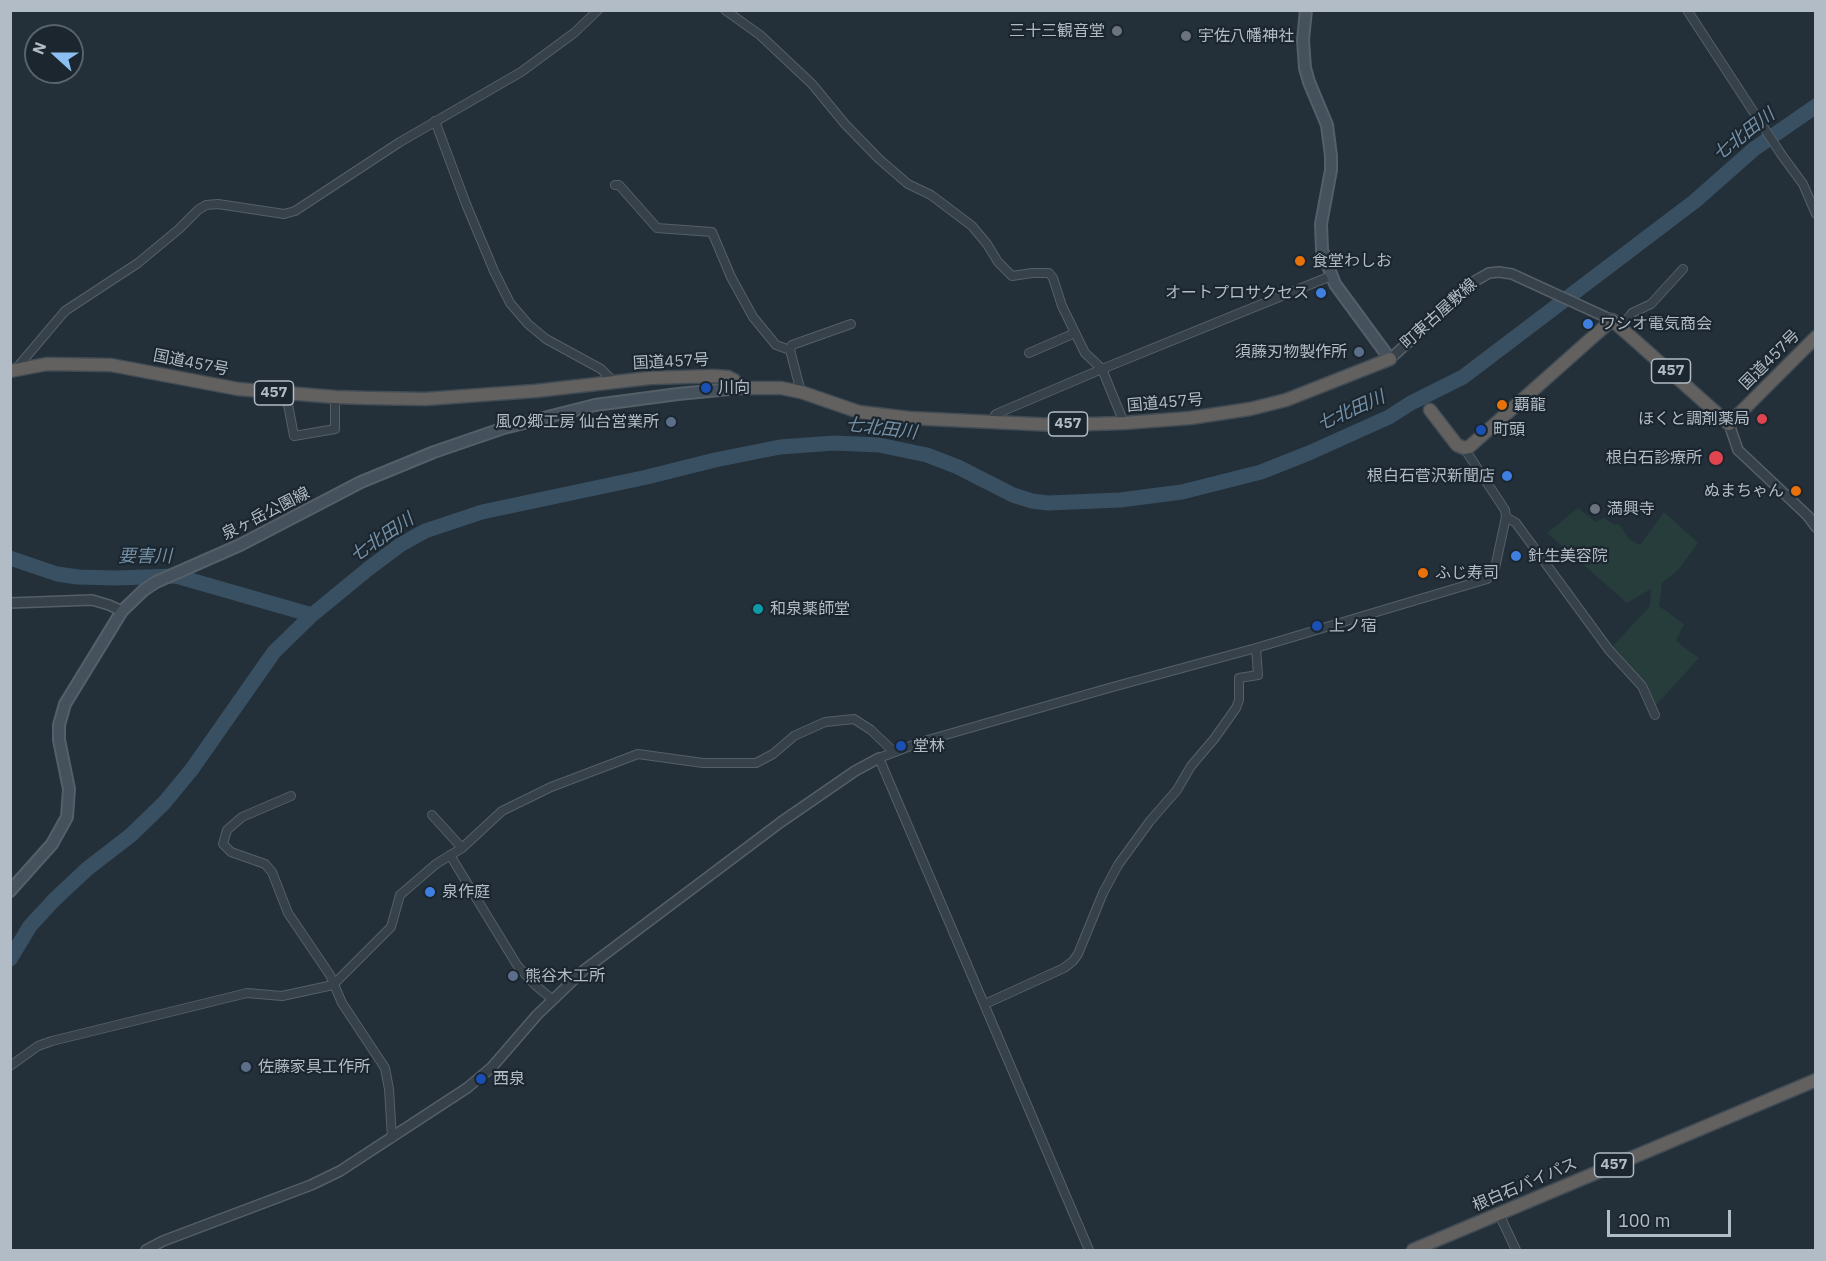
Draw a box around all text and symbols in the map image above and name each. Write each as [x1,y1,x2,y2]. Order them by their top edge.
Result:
place label: 三十三観音堂 [1009,21,1105,41]
north arrow [24,24,84,84]
marker: 三十三観音堂 [1110,24,1124,38]
place label: 宇佐八幡神社 [1198,26,1294,46]
marker: 宇佐八幡神社 [1179,29,1193,43]
text: N [28,39,50,57]
water label: 七北田川 [1709,104,1779,166]
place label: 食堂わしお [1312,251,1392,271]
marker: 食堂わしお [1293,254,1307,268]
street label: 町東古屋敷線 [1397,275,1481,353]
place label: オートプロサクセス [1165,283,1309,303]
marker: オートプロサクセス [1314,286,1328,300]
place label: ワシオ電気商会 [1600,314,1712,334]
marker: ワシオ電気商会 [1581,317,1595,331]
street label: 国道457号 [1736,326,1804,394]
place label: 須藤刃物製作所 [1235,342,1347,362]
marker: 須藤刃物製作所 [1352,345,1366,359]
street label: 国道457号 [151,346,231,380]
street label: 国道457号 [632,350,710,374]
road number: 457 [1652,359,1690,383]
place label: 川向 [718,378,750,398]
road number: 457 [254,381,294,405]
marker: 川向 [699,381,713,395]
water label: 七北田川 [1314,386,1388,436]
street label: 国道457号 [1126,390,1204,416]
place label: 覇龍 [1514,395,1546,415]
marker: 覇龍 [1495,398,1509,412]
place label: ほくと調剤薬局 [1638,409,1750,429]
place label: 風の郷工房 仙台営業所 [495,412,659,432]
road number: 457 [1048,412,1088,436]
marker: ほくと調剤薬局 [1755,412,1769,426]
water label: 七北田川 [844,414,918,444]
marker: 風の郷工房 仙台営業所 [664,415,678,429]
place label: 町頭 [1493,420,1525,440]
marker: 町頭 [1474,423,1488,437]
place label: 根白石診療所 [1606,448,1702,468]
marker: 根白石診療所 [1707,449,1725,467]
place label: 根白石菅沢新聞店 [1367,466,1495,486]
marker: 根白石菅沢新聞店 [1500,469,1514,483]
place label: ぬまちゃん [1704,481,1784,501]
street label: 泉ヶ岳公園線 [219,484,313,544]
marker: ぬまちゃん [1789,484,1803,498]
place label: 満興寺 [1607,499,1655,519]
marker: 満興寺 [1588,502,1602,516]
water label: 七北田川 [346,509,418,567]
water label: 要害川 [118,546,172,568]
place label: 針生美容院 [1528,546,1608,566]
marker: 針生美容院 [1509,549,1523,563]
place label: ふじ寿司 [1435,563,1499,583]
marker: ふじ寿司 [1416,566,1430,580]
place label: 和泉薬師堂 [770,599,850,619]
marker: 和泉薬師堂 [751,602,765,616]
place label: 上ノ宿 [1329,616,1377,636]
marker: 上ノ宿 [1310,619,1324,633]
place label: 堂林 [913,736,945,756]
marker: 堂林 [894,739,908,753]
place label: 泉作庭 [442,882,490,902]
marker: 泉作庭 [423,885,437,899]
place label: 熊谷木工所 [525,966,605,986]
marker: 熊谷木工所 [506,969,520,983]
place label: 佐藤家具工作所 [258,1057,370,1077]
marker: 佐藤家具工作所 [239,1060,253,1074]
place label: 西泉 [493,1069,525,1089]
marker: 西泉 [474,1072,488,1086]
road number: 457 [1594,1153,1634,1177]
street label: 根白石バイパス [1470,1154,1580,1216]
scale bar [1610,1198,1734,1236]
text: 100 m [1618,1209,1670,1232]

